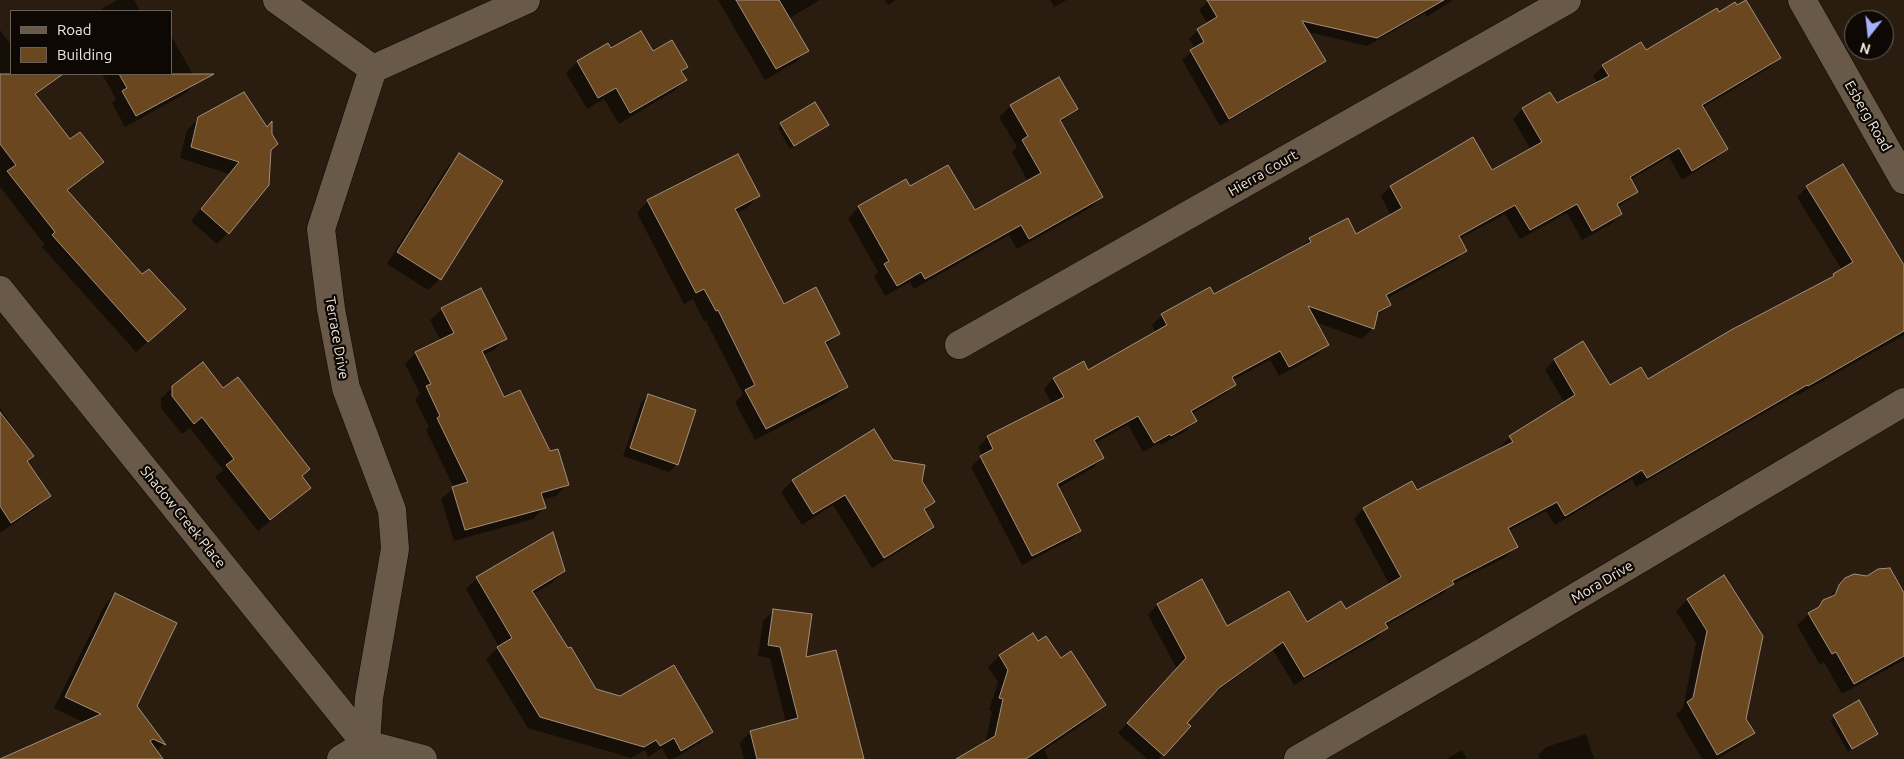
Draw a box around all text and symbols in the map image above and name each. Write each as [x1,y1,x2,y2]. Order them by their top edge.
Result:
legend [10,10,172,75]
north arrow [1844,10,1894,60]
text: Road [57,21,92,38]
text: N [1858,39,1872,58]
text: Building [57,46,112,63]
street label: Esberg Road [1841,78,1895,154]
street label: Hierra Court [1225,146,1301,200]
street label: Terrace Drive [322,296,352,380]
street label: Shadow Creek Place [137,463,229,571]
street label: Mora Drive [1568,557,1636,607]

